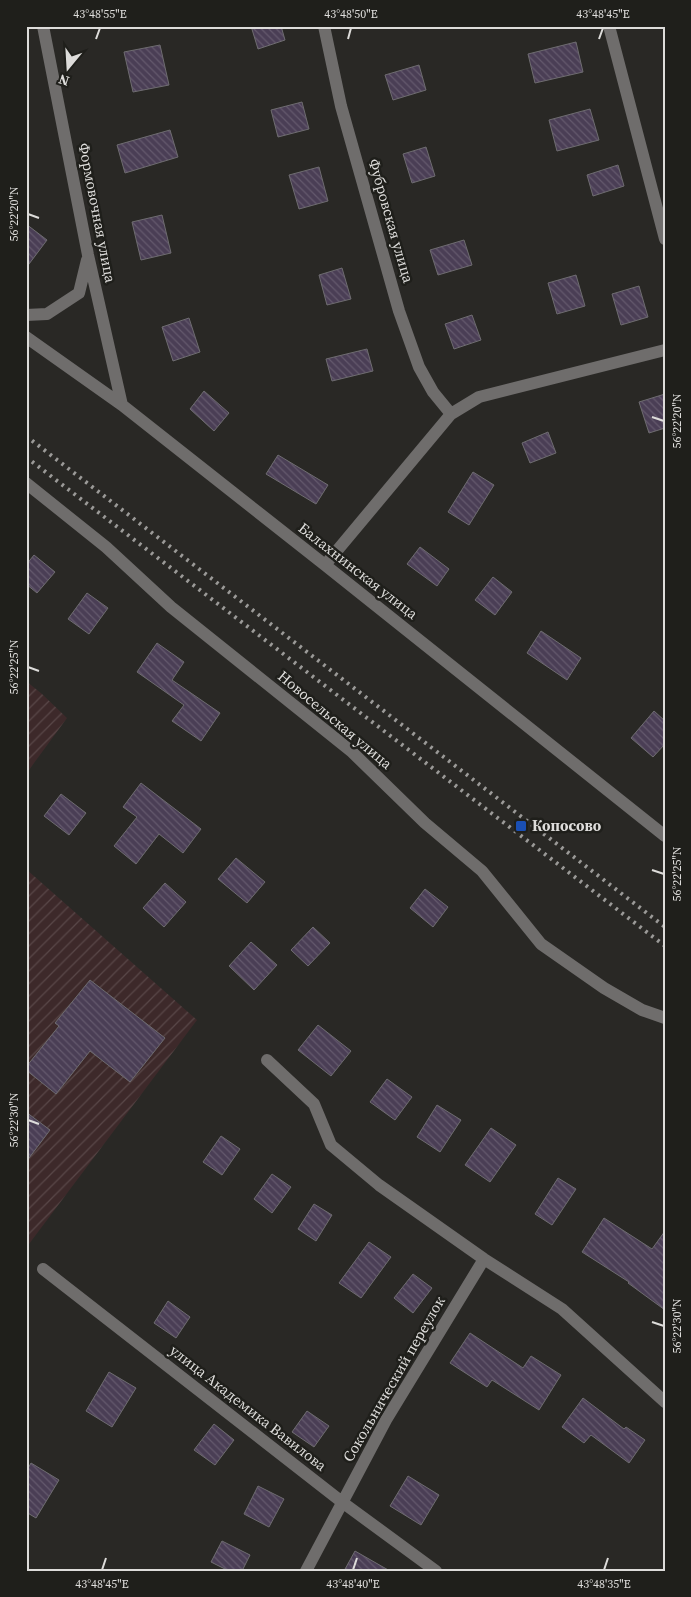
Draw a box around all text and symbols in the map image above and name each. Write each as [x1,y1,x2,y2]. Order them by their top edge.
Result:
text: 43°48'55"E [73,6,127,22]
text: 43°48'50"E [324,6,378,22]
text: 43°48'45"E [576,6,630,22]
north arrow [42,42,92,92]
text: N [56,69,72,91]
street label: Формовочная улица [74,141,121,285]
street label: Фубровская улица [364,156,419,286]
text: 56°22'20"N [6,186,22,242]
text: 56°22'20"N [669,393,685,449]
street label: Балахнинская улица [294,517,423,624]
text: 56°22'25"N [6,639,22,695]
street label: Новосельская улица [274,665,397,774]
place label: Копосово [532,815,602,836]
marker: Копосово [514,819,528,833]
text: 56°22'25"N [669,846,685,902]
text: 56°22'30"N [6,1092,22,1148]
street label: Сокольнический переулок [337,1291,450,1466]
text: 56°22'30"N [669,1298,685,1354]
street label: улица Академика Вавилова [165,1340,331,1476]
text: 43°48'45"E [75,1576,129,1592]
text: 43°48'40"E [326,1576,380,1592]
text: 43°48'35"E [577,1576,631,1592]

